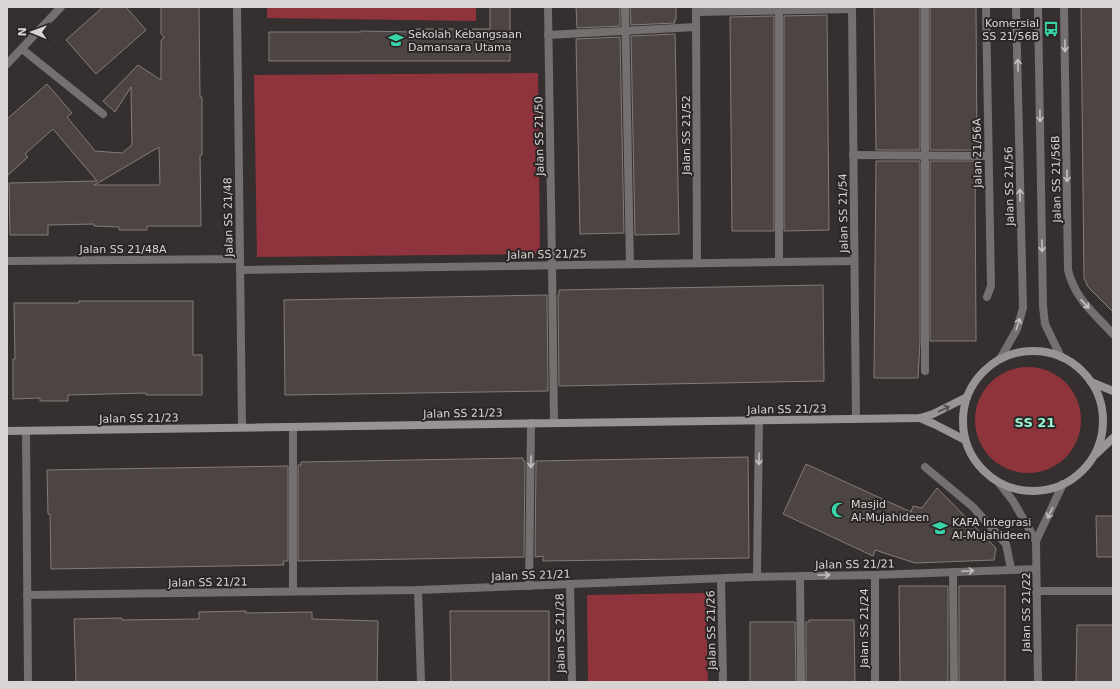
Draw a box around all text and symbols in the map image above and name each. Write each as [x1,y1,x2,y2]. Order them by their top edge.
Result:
north arrow [12,12,52,52]
place label: Komersial SS 21/56B [982,17,1039,43]
bus stop icon: Komersial SS 21/56B [1042,20,1060,38]
text: N [16,27,29,37]
place label: Sekolah Kebangsaan Damansara Utama [408,28,522,54]
school or university icon: Sekolah Kebangsaan Damansara Utama [387,31,405,49]
one-way arrow [1061,39,1069,52]
one-way arrow [1014,59,1021,72]
street label: Jalan SS 21/52 [680,95,693,176]
street label: Jalan SS 21/50 [532,96,547,177]
one-way arrow [1036,109,1043,122]
street label: Jalan 21/56A [970,118,985,189]
street label: Jalan SS 21/56B [1049,135,1064,224]
street label: Jalan SS 21/56 [1002,146,1017,227]
one-way arrow [1063,169,1071,182]
street label: Jalan SS 21/54 [836,173,851,254]
street label: Jalan SS 21/48 [221,177,236,258]
one-way arrow [1017,189,1024,202]
one-way arrow [1038,239,1046,252]
street label: Jalan SS 21/48A [79,243,167,256]
street label: Jalan SS 21/25 [506,247,587,262]
one-way arrow [1081,299,1090,310]
one-way arrow [1015,318,1022,331]
street label: Jalan SS 21/23 [746,402,827,417]
one-way arrow [938,405,950,412]
street label: Jalan SS 21/23 [422,406,503,421]
street label: Jalan SS 21/23 [98,411,179,426]
district label: SS 21 [1015,415,1055,430]
one-way arrow [755,452,762,465]
one-way arrow [527,455,535,468]
place label: Masjid Al-Mujahideen [851,498,929,524]
mosque icon: Masjid Al-Mujahideen [830,501,848,519]
one-way arrow [1045,506,1053,518]
place label: KAFA Integrasi Al-Mujahideen [952,516,1031,542]
school or university icon: KAFA Integrasi Al-Mujahideen [931,519,949,537]
street label: Jalan SS 21/21 [814,557,895,572]
one-way arrow [961,567,974,575]
street label: Jalan SS 21/21 [490,568,571,583]
one-way arrow [817,571,830,579]
street label: Jalan SS 21/22 [1020,572,1033,653]
street label: Jalan SS 21/21 [167,575,248,590]
street label: Jalan SS 21/24 [858,588,871,669]
street label: Jalan SS 21/26 [704,590,719,671]
street label: Jalan SS 21/28 [553,593,568,674]

